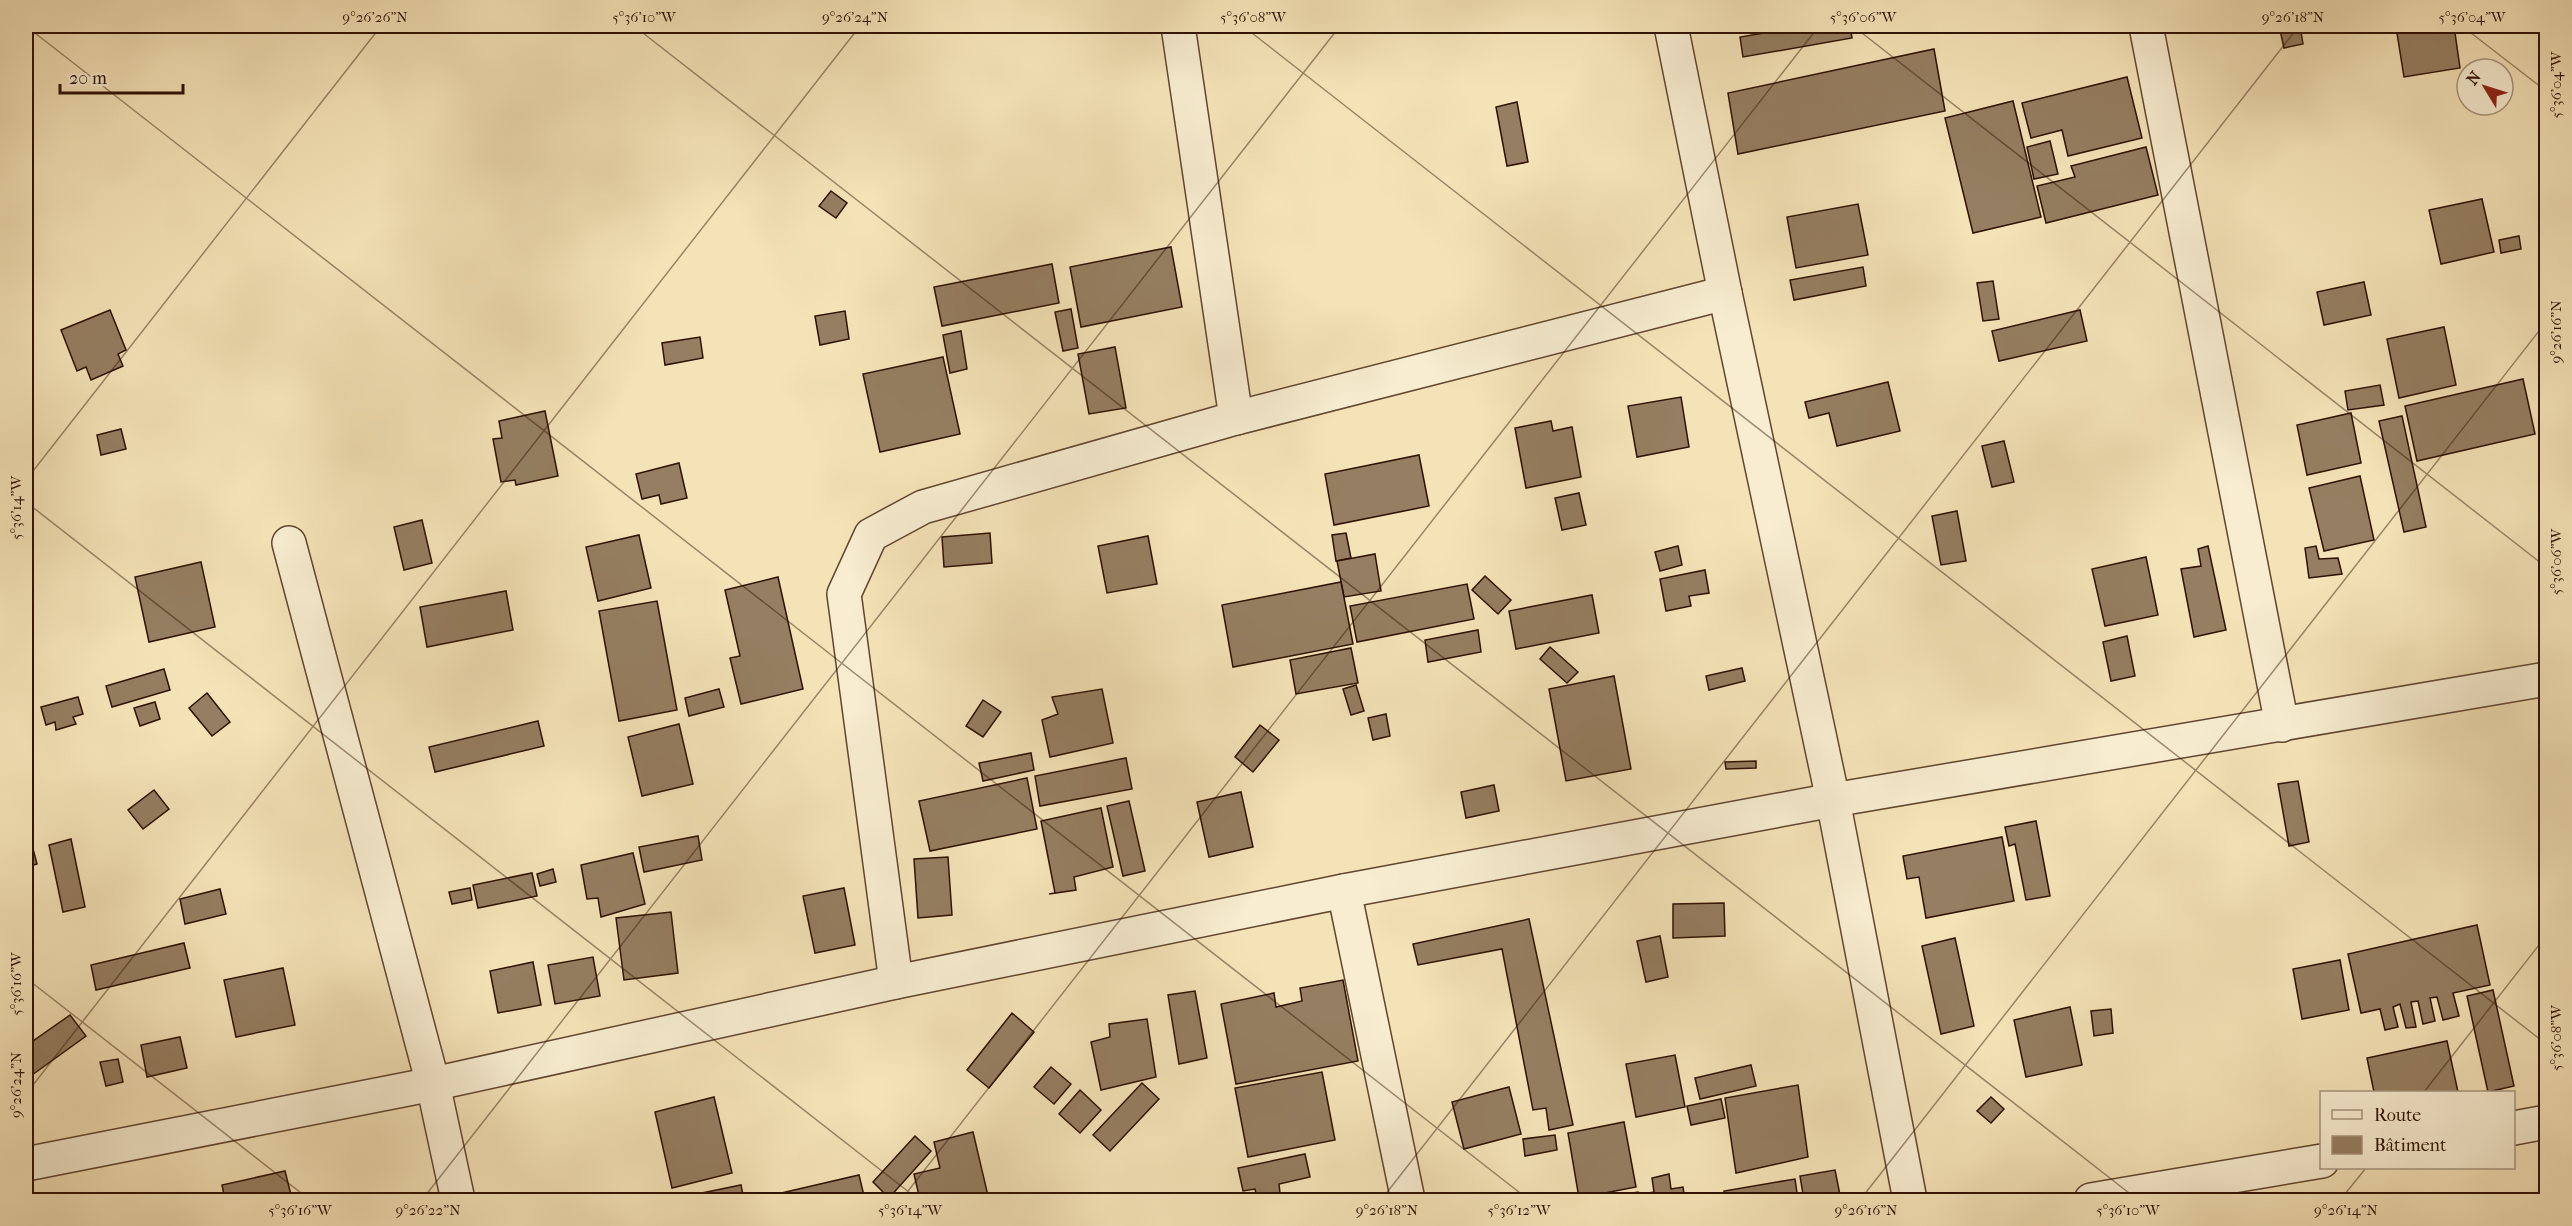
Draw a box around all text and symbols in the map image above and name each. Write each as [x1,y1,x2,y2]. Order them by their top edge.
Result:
text: 9°26'26"N [342,8,408,26]
text: 5°36'10"W [612,8,677,26]
text: 9°26'24"N [822,8,889,26]
text: 5°36'08"W [1220,8,1287,26]
text: 5°36'06"W [1830,8,1897,26]
text: 9°26'18"N [2262,8,2325,26]
text: 5°36'04"W [2439,8,2507,26]
text: 5°36'04"W [2547,50,2565,118]
scale bar [60,57,183,95]
north arrow [2455,57,2515,117]
text: N [2462,67,2485,89]
text: 20 m [69,68,107,89]
text: 9°26'16"N [2547,300,2565,364]
text: 5°36'14"W [7,475,25,540]
text: 5°36'06"W [2547,528,2565,595]
text: 5°36'16"W [7,951,25,1016]
text: 5°36'08"W [2547,1004,2565,1071]
text: 9°26'24"N [7,1051,25,1118]
legend [2320,1091,2515,1169]
text: Route [2374,1105,2421,1126]
text: Bâtiment [2374,1135,2447,1156]
text: 5°36'16"W [268,1201,333,1219]
text: 9°26'22"N [395,1201,461,1219]
text: 5°36'14"W [878,1201,943,1219]
text: 9°26'18"N [1356,1201,1419,1219]
text: 5°36'12"W [1487,1201,1552,1219]
text: 9°26'16"N [1834,1201,1898,1219]
text: 5°36'10"W [2096,1201,2161,1219]
text: 9°26'14"N [2314,1201,2379,1219]

